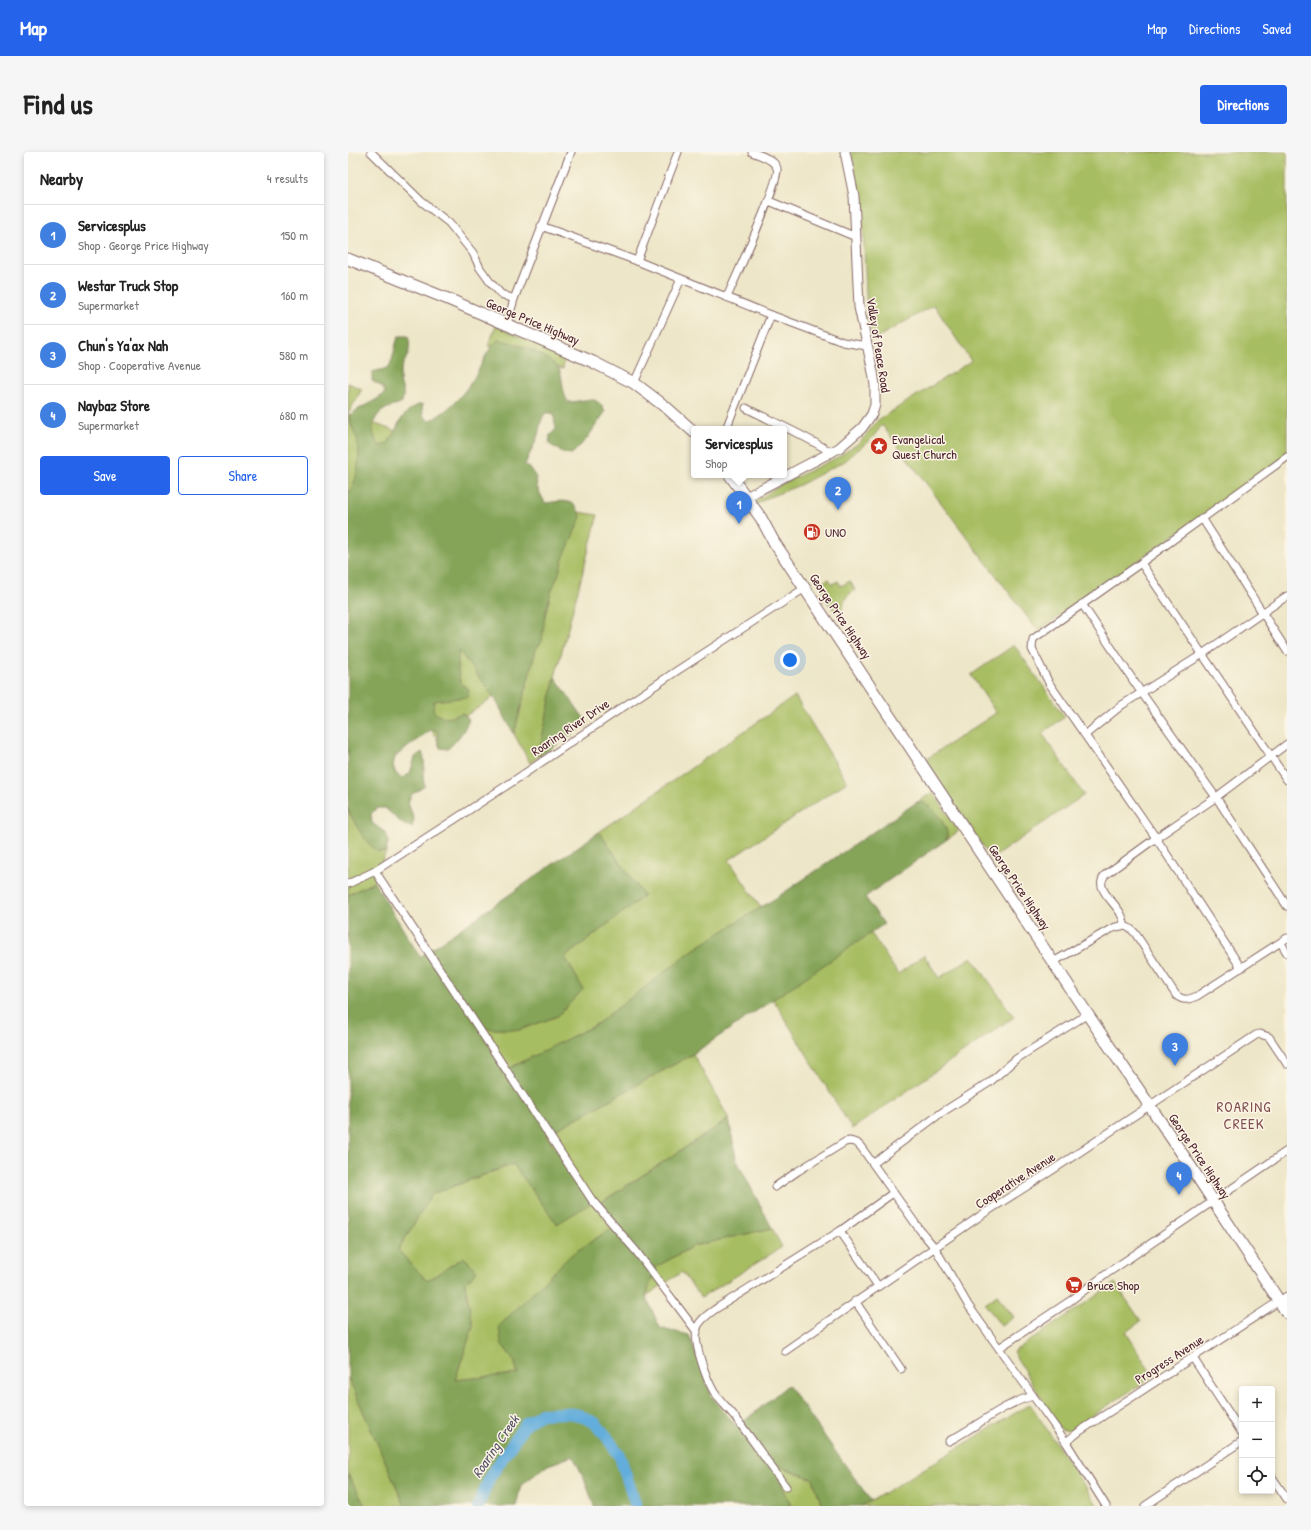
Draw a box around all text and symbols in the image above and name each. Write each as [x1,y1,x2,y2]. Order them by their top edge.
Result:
text: Map [20,15,47,41]
text: Map [1147,19,1167,38]
text: Directions [1189,19,1240,38]
text: Saved [1262,19,1291,38]
text: Find us [24,85,93,123]
button: Directions [1200,85,1287,124]
text: Nearby [40,167,83,190]
text: 4 results [267,169,308,187]
text: Servicesplus [78,215,146,236]
text: 1 [51,226,55,244]
text: 150 m [280,226,308,244]
text: Shop · George Price Highway [78,236,209,254]
text: Westar Truck Stop [78,275,178,296]
text: 2 [50,286,56,304]
text: 160 m [280,286,308,304]
street label: George Price Highway [484,293,583,349]
text: Supermarket [78,296,139,314]
street label: Valley of Peace Road [863,296,895,394]
text: Chun's Ya'ax Nah [78,335,168,356]
text: 3 [50,346,56,364]
text: 580 m [279,346,308,364]
text: Shop · Cooperative Avenue [78,356,201,374]
text: Naybaz Store [78,395,150,416]
text: 4 [51,406,55,424]
text: 680 m [280,406,308,424]
text: Supermarket [78,416,139,434]
popup [691,426,787,478]
place label: Evangelical Quest Church [892,430,957,463]
text: Servicesplus [705,433,773,454]
place icon: Evangelical Quest Church [869,436,889,456]
text: Shop [705,454,727,472]
button: Save [40,456,170,495]
button: Share [178,456,308,495]
pin: 2 [825,477,851,510]
pin: 1 [726,491,752,524]
fuel station icon: UNO [802,522,822,542]
place label: UNO [825,523,846,541]
street label: George Price Highway [806,570,877,663]
your location [780,650,800,670]
street label: Roaring River Drive [527,694,613,760]
street label: George Price Highway [985,841,1056,934]
pin: 3 [1162,1033,1188,1066]
district label: ROARING CREEK [1217,1096,1272,1134]
street label: George Price Highway [1165,1110,1236,1203]
street label: Cooperative Avenue [971,1147,1059,1213]
pin: 4 [1166,1162,1192,1195]
supermarket icon: Bruce Shop [1064,1275,1084,1295]
place label: Bruce Shop [1087,1276,1140,1294]
street label: Progress Avenue [1131,1330,1207,1388]
map controls [1239,1386,1275,1494]
button: + [1239,1386,1275,1422]
water label: Roaring Creek [467,1410,524,1482]
button: − [1239,1422,1275,1458]
button: locate [1239,1458,1275,1494]

